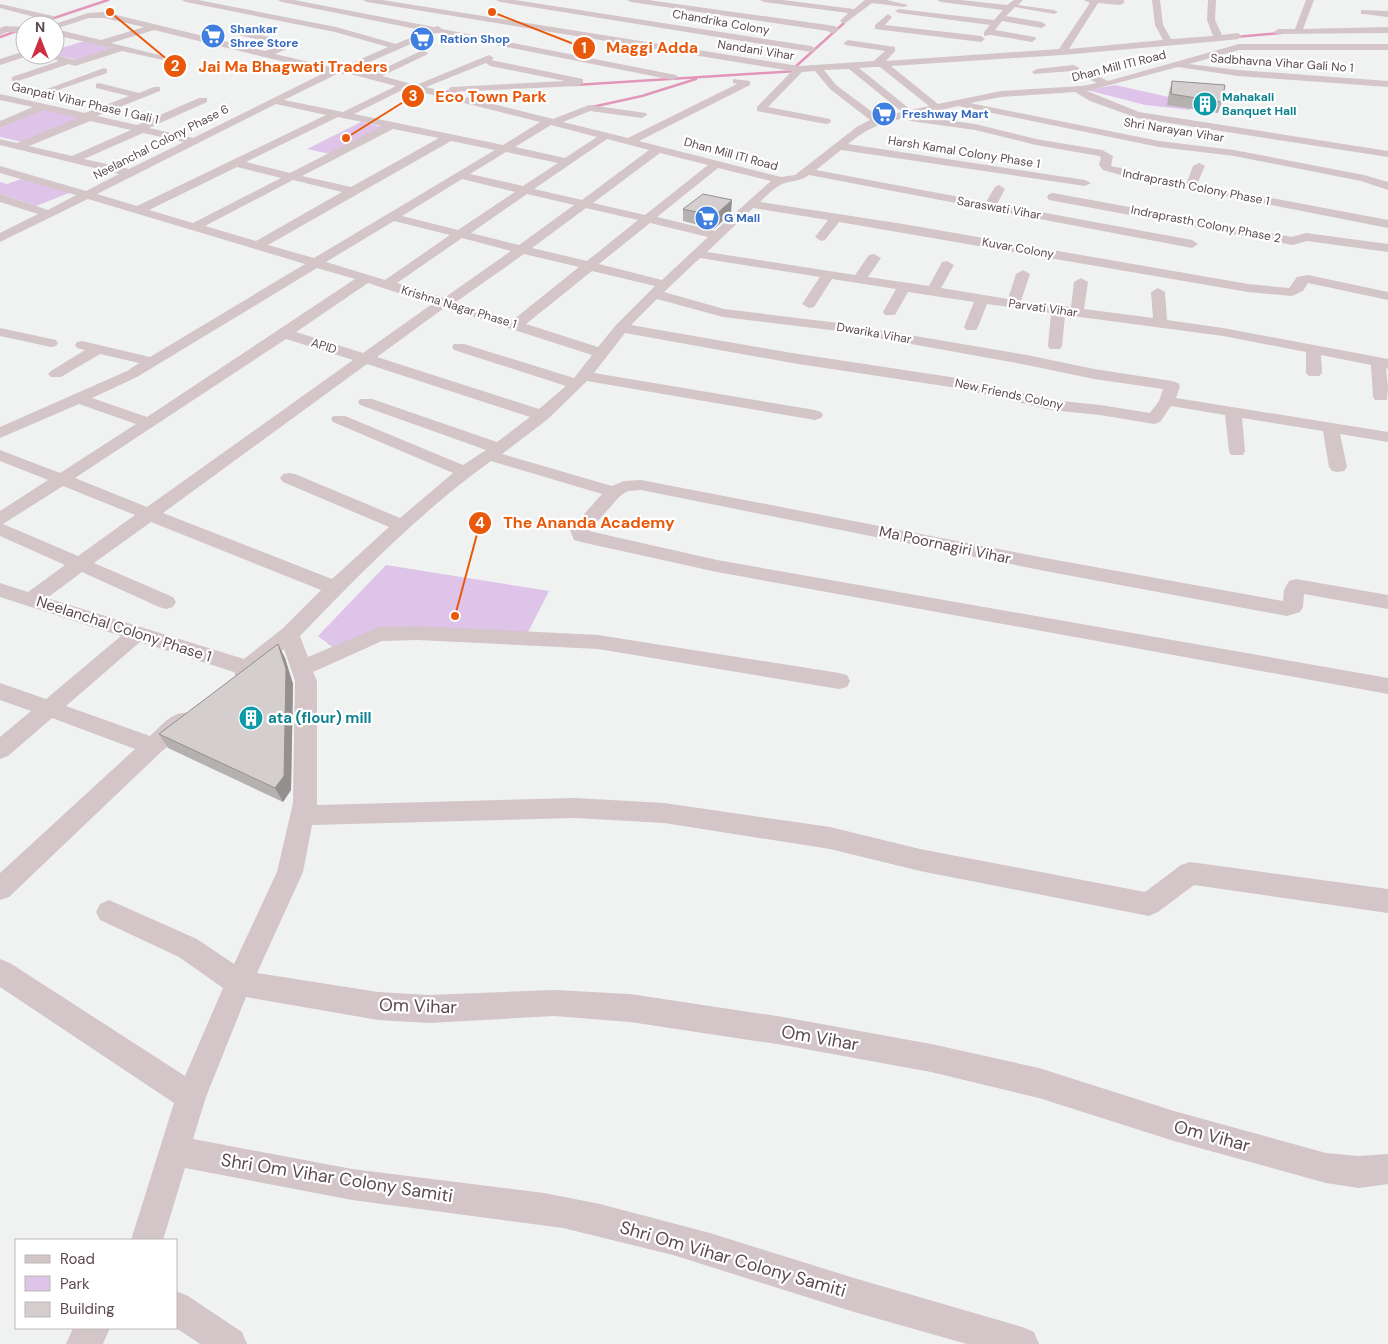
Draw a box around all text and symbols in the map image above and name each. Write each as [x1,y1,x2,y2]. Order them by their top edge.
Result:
street label: Chandrika Colony [671,6,771,38]
north arrow [15,15,65,65]
text: N [35,18,45,36]
place label: Shankar Shree Store [230,21,298,51]
supermarket icon: Shankar Shree Store [200,23,226,49]
supermarket icon: Ration Shop [409,26,435,52]
place label: Ration Shop [440,31,510,47]
callout: Maggi Adda [571,32,708,63]
street label: Nandani Vihar [716,36,796,64]
text: Maggi Adda [606,37,698,58]
text: 1 [581,38,587,58]
street label: Dhan Mill ITI Road [1070,47,1168,85]
street label: Sadbhavna Vihar Gali No 1 [1210,50,1354,76]
callout: Jai Ma Bhagwati Traders [163,51,397,82]
text: 2 [171,56,180,76]
text: Jai Ma Bhagwati Traders [198,56,388,77]
street label: Ganpati Vihar Phase 1 Gali 1 [10,78,160,128]
callout: Eco Town Park [400,80,557,111]
text: 3 [408,86,418,106]
text: Eco Town Park [435,86,547,107]
place label: Mahakali Banquet Hall [1222,89,1297,119]
building icon: Mahakali Banquet Hall [1192,91,1218,117]
street label: Neelanchal Colony Phase 6 [90,101,232,183]
supermarket icon: Freshway Mart [871,101,897,127]
place label: Freshway Mart [902,106,989,122]
street label: Shri Narayan Vihar [1123,114,1226,146]
street label: Harsh Kamal Colony Phase 1 [887,132,1041,172]
street label: Dhan Mill ITI Road [682,134,780,174]
street label: Indraprasth Colony Phase 1 [1121,165,1271,209]
street label: Saraswati Vihar [956,193,1043,223]
street label: Indraprasth Colony Phase 2 [1130,202,1283,246]
supermarket icon: G Mall [694,205,720,231]
place label: G Mall [724,210,760,226]
street label: Kuvar Colony [981,234,1056,262]
street label: Krishna Nagar Phase 1 [399,282,519,332]
street label: Parvati Vihar [1007,295,1079,321]
street label: Dwarika Vihar [835,319,913,348]
street label: APID [309,335,339,357]
street label: New Friends Colony [953,375,1065,413]
callout: The Ananda Academy [468,507,684,538]
text: The Ananda Academy [503,512,675,533]
text: 4 [475,513,485,533]
street label: Ma Poornagiri Vihar [877,521,1013,569]
street label: Neelanchal Colony Phase 1 [34,591,214,667]
building icon: ata (flour) mill [238,705,264,731]
place label: ata (flour) mill [268,708,372,728]
street label: Om Vihar [379,993,458,1019]
street label: Om Vihar [780,1019,861,1057]
street label: Om Vihar [1171,1114,1253,1158]
street label: Shri Om Vihar Colony Samiti [219,1148,455,1208]
street label: Shri Om Vihar Colony Samiti [617,1215,849,1303]
legend [15,1239,178,1329]
text: Road [60,1249,95,1269]
text: Park [60,1274,90,1294]
text: Building [60,1299,115,1319]

